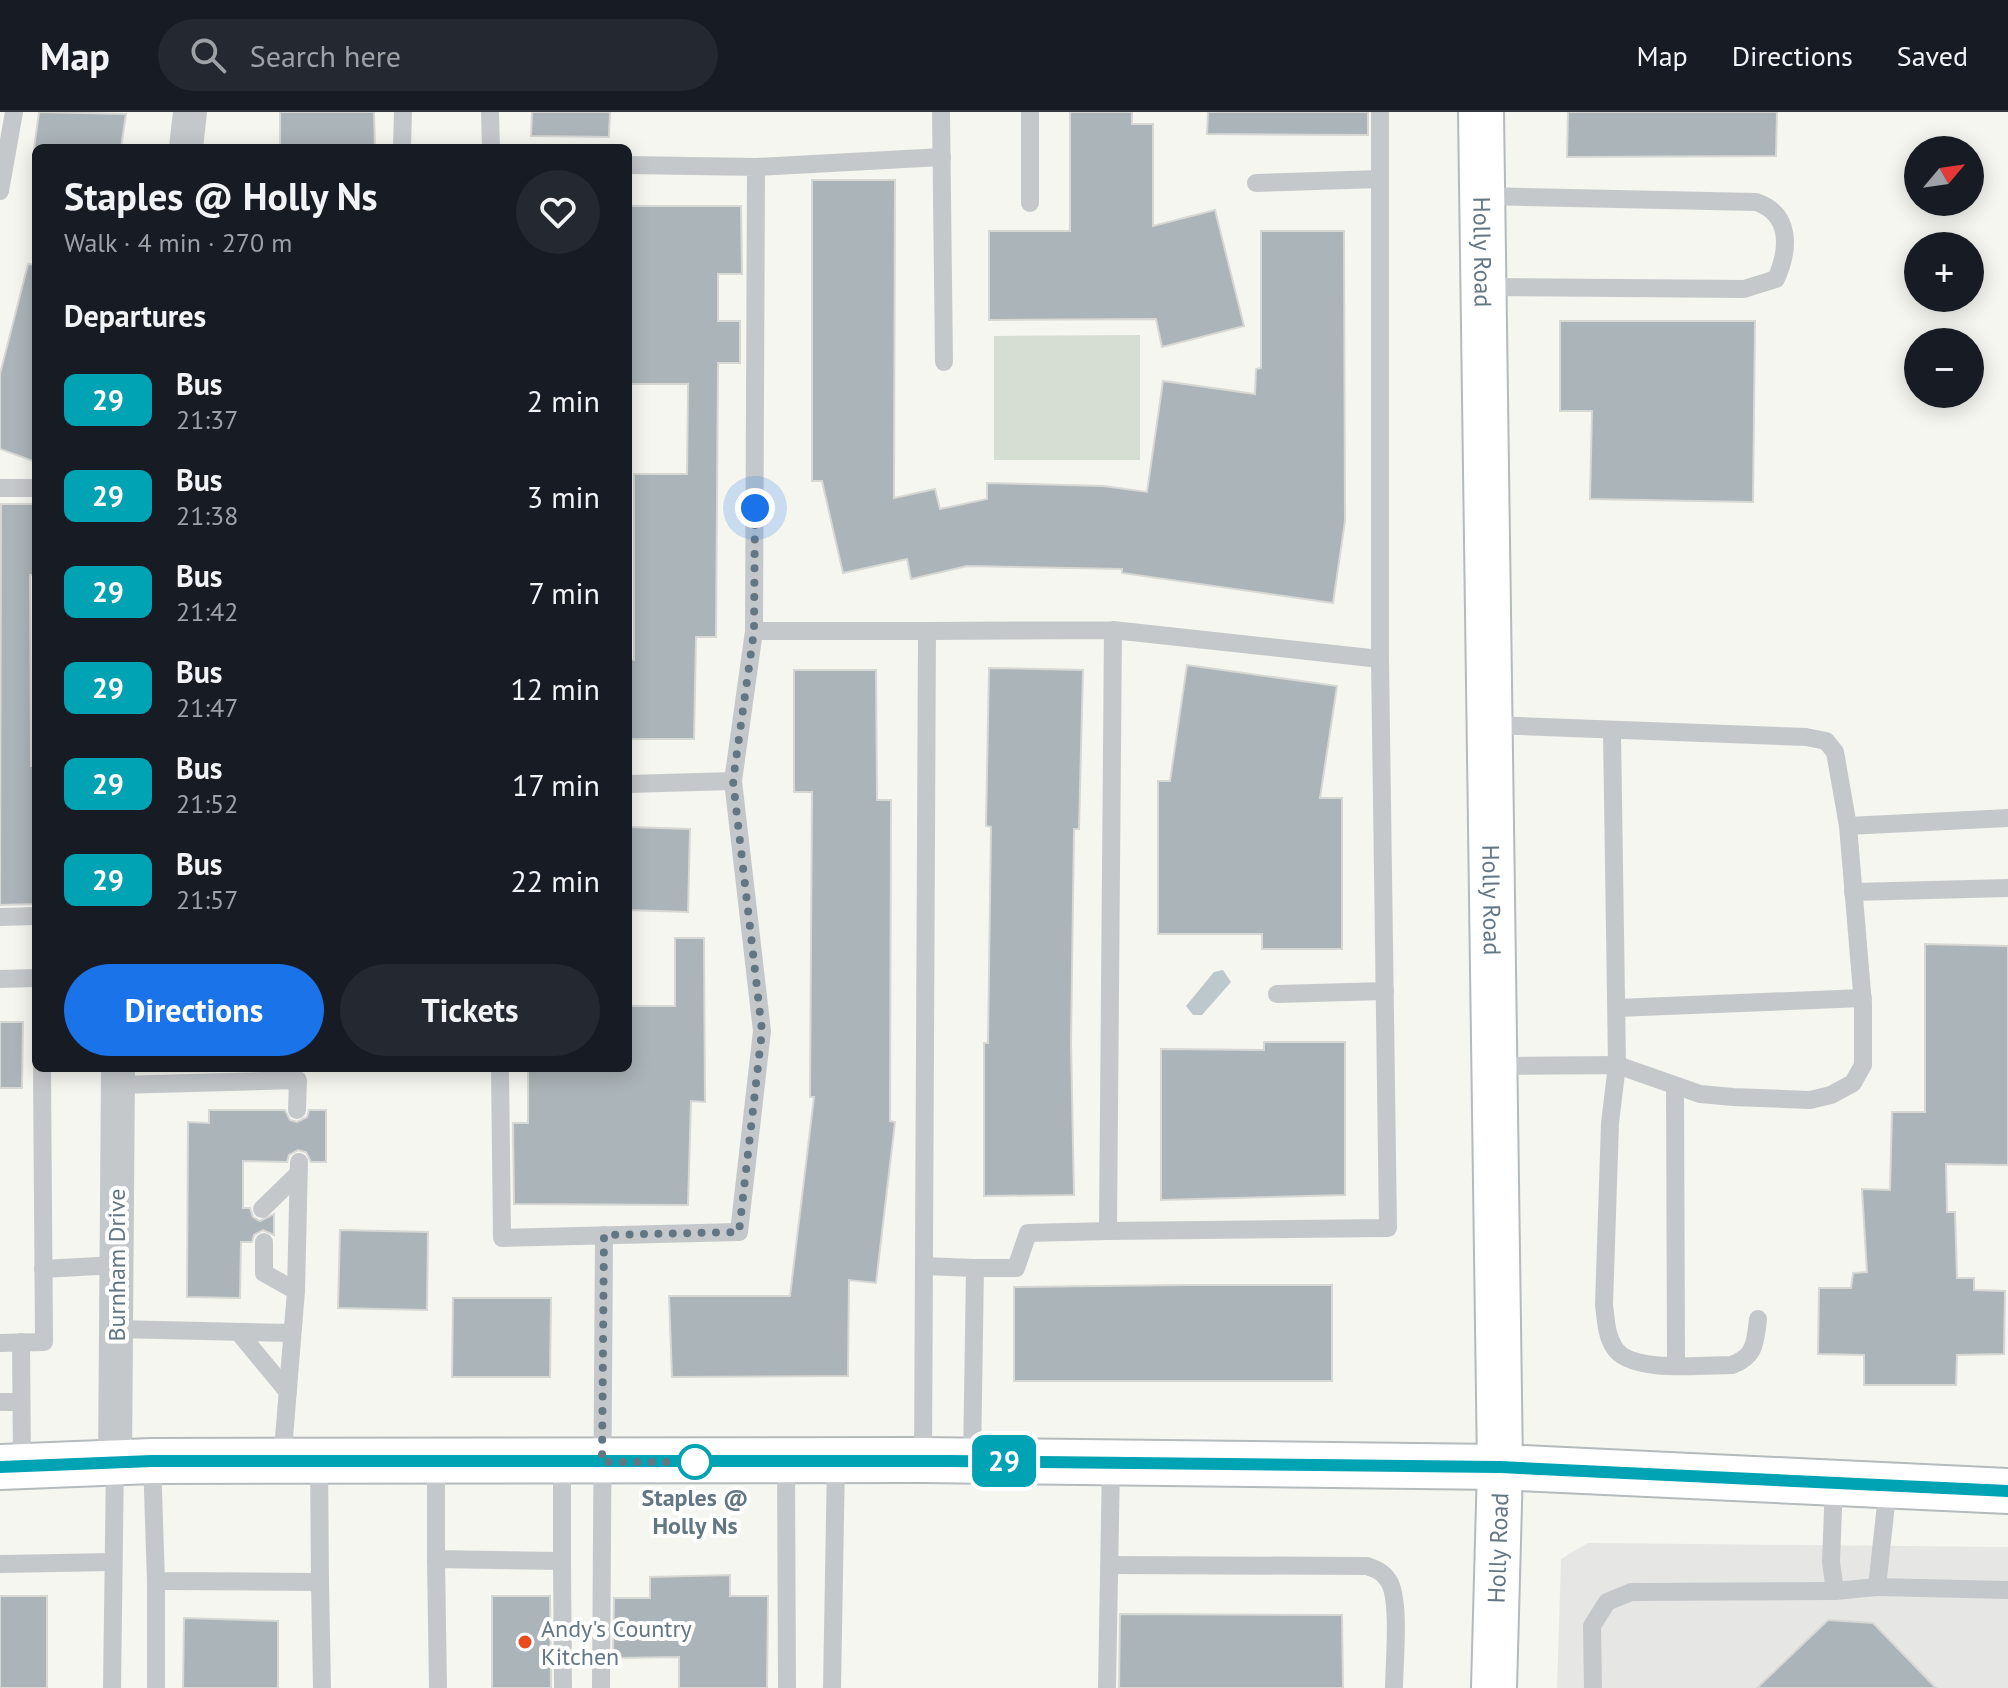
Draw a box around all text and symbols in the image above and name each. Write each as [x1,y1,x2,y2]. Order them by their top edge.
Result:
search box [158,19,718,91]
text: Map [40,31,110,80]
icon: search [186,33,230,77]
text: Search here [250,36,401,75]
text: Map [1637,37,1688,74]
text: Directions [1732,37,1853,74]
text: Saved [1897,37,1968,74]
north arrow [1904,136,1984,216]
map controls [1904,136,1984,408]
button: heart [516,170,600,254]
text: Staples @ Holly Ns [64,171,378,220]
street label: Holly Road [1467,196,1499,308]
text: Walk · 4 min · 270 m [64,226,292,259]
button: + [1904,232,1984,312]
text: Departures [64,296,206,335]
button: − [1904,328,1984,408]
text: Bus [176,364,223,403]
text: 29 [92,381,124,418]
text: 2 min [527,381,600,420]
text: 21:37 [176,403,238,436]
text: Bus [176,460,223,499]
text: 29 [92,477,124,514]
text: 3 min [527,477,600,516]
your location [735,488,775,528]
text: 21:38 [176,499,238,532]
text: Bus [176,556,223,595]
text: 29 [92,573,124,610]
text: 7 min [528,573,600,612]
text: 21:42 [176,595,238,628]
text: Bus [176,652,223,691]
text: 29 [92,669,124,706]
text: 12 min [510,669,600,708]
text: 21:47 [176,691,238,724]
text: Bus [176,748,223,787]
text: 29 [92,765,124,802]
text: 17 min [512,765,600,804]
text: 21:52 [176,787,238,820]
text: Bus [176,844,223,883]
street label: Holly Road [1476,844,1508,955]
text: 29 [92,861,124,898]
text: 22 min [510,861,600,900]
text: 21:57 [176,883,238,916]
button: Directions [64,964,324,1056]
button: Tickets [340,964,600,1056]
street label: Burnham Drive [101,1189,132,1341]
line badge: 29 [968,1435,1040,1487]
text: 29 [988,1442,1020,1479]
marker: Staples @ Holly Ns [678,1445,712,1479]
place label: Staples @ Holly Ns [642,1482,748,1541]
street label: Holly Road [1481,1492,1515,1604]
place label: Andy's Country Kitchen [541,1613,692,1672]
marker: Andy's Country Kitchen [516,1633,534,1651]

